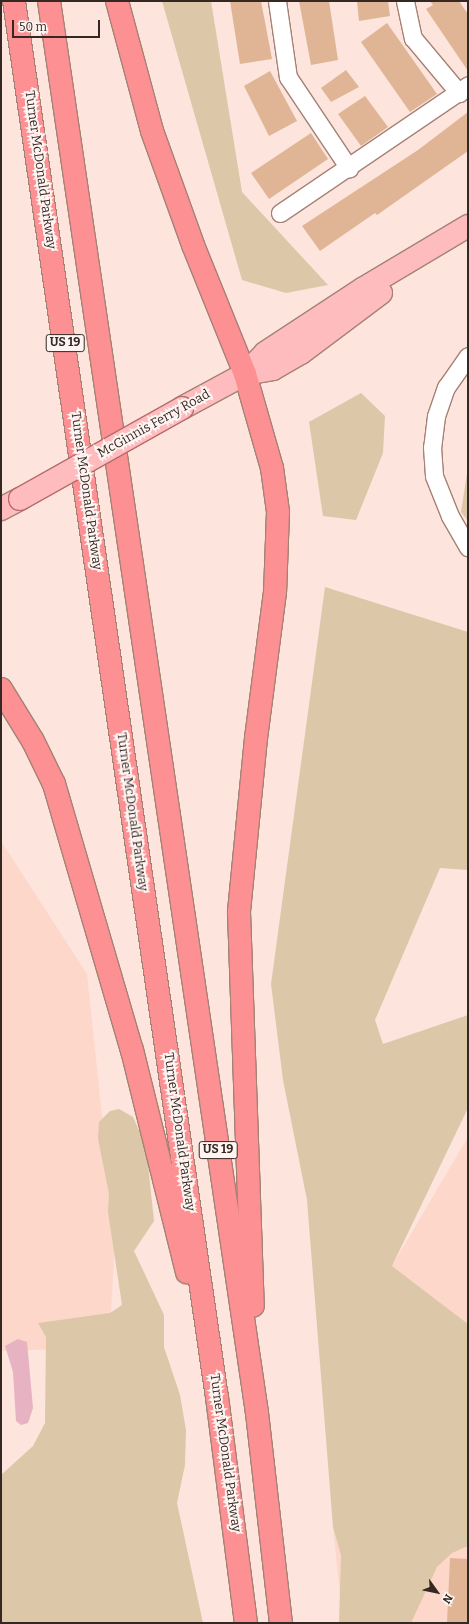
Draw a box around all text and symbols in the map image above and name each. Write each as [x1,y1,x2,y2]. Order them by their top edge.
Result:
scale bar [14,12,102,38]
text: 50 m [19,20,47,34]
street label: Turner McDonald Parkway [21,90,59,250]
road number: US 19 [45,333,85,353]
street label: McGinnis Ferry Road [95,387,213,461]
street label: Turner McDonald Parkway [67,411,105,571]
street label: Turner McDonald Parkway [113,732,151,892]
street label: Turner McDonald Parkway [160,1052,198,1212]
road number: US 19 [198,1140,238,1160]
street label: Turner McDonald Parkway [206,1373,244,1533]
north arrow [417,1572,457,1612]
text: N [440,1592,455,1606]

